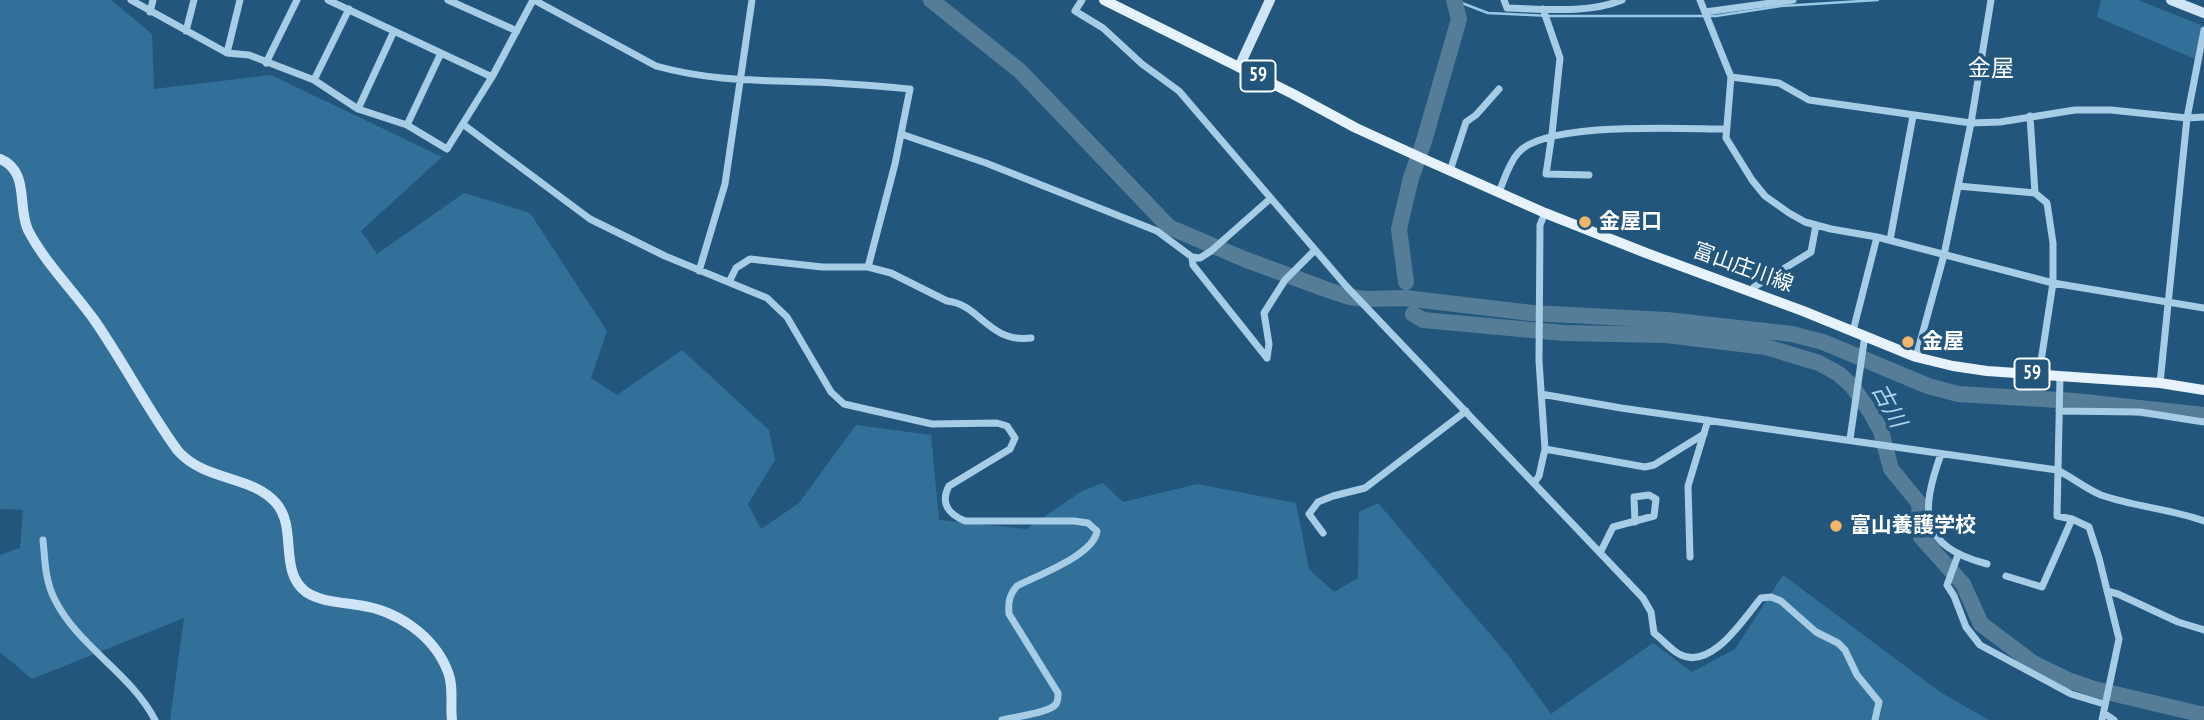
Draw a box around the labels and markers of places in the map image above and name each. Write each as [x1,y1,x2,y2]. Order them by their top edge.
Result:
place label: 金屋口 [1599,209,1662,235]
marker: 金屋口 [1577,214,1593,230]
place label: 金屋 [1922,329,1964,355]
marker: 金屋 [1900,334,1916,350]
place label: 富山養護学校 [1850,513,1976,539]
marker: 富山養護学校 [1828,518,1844,534]

